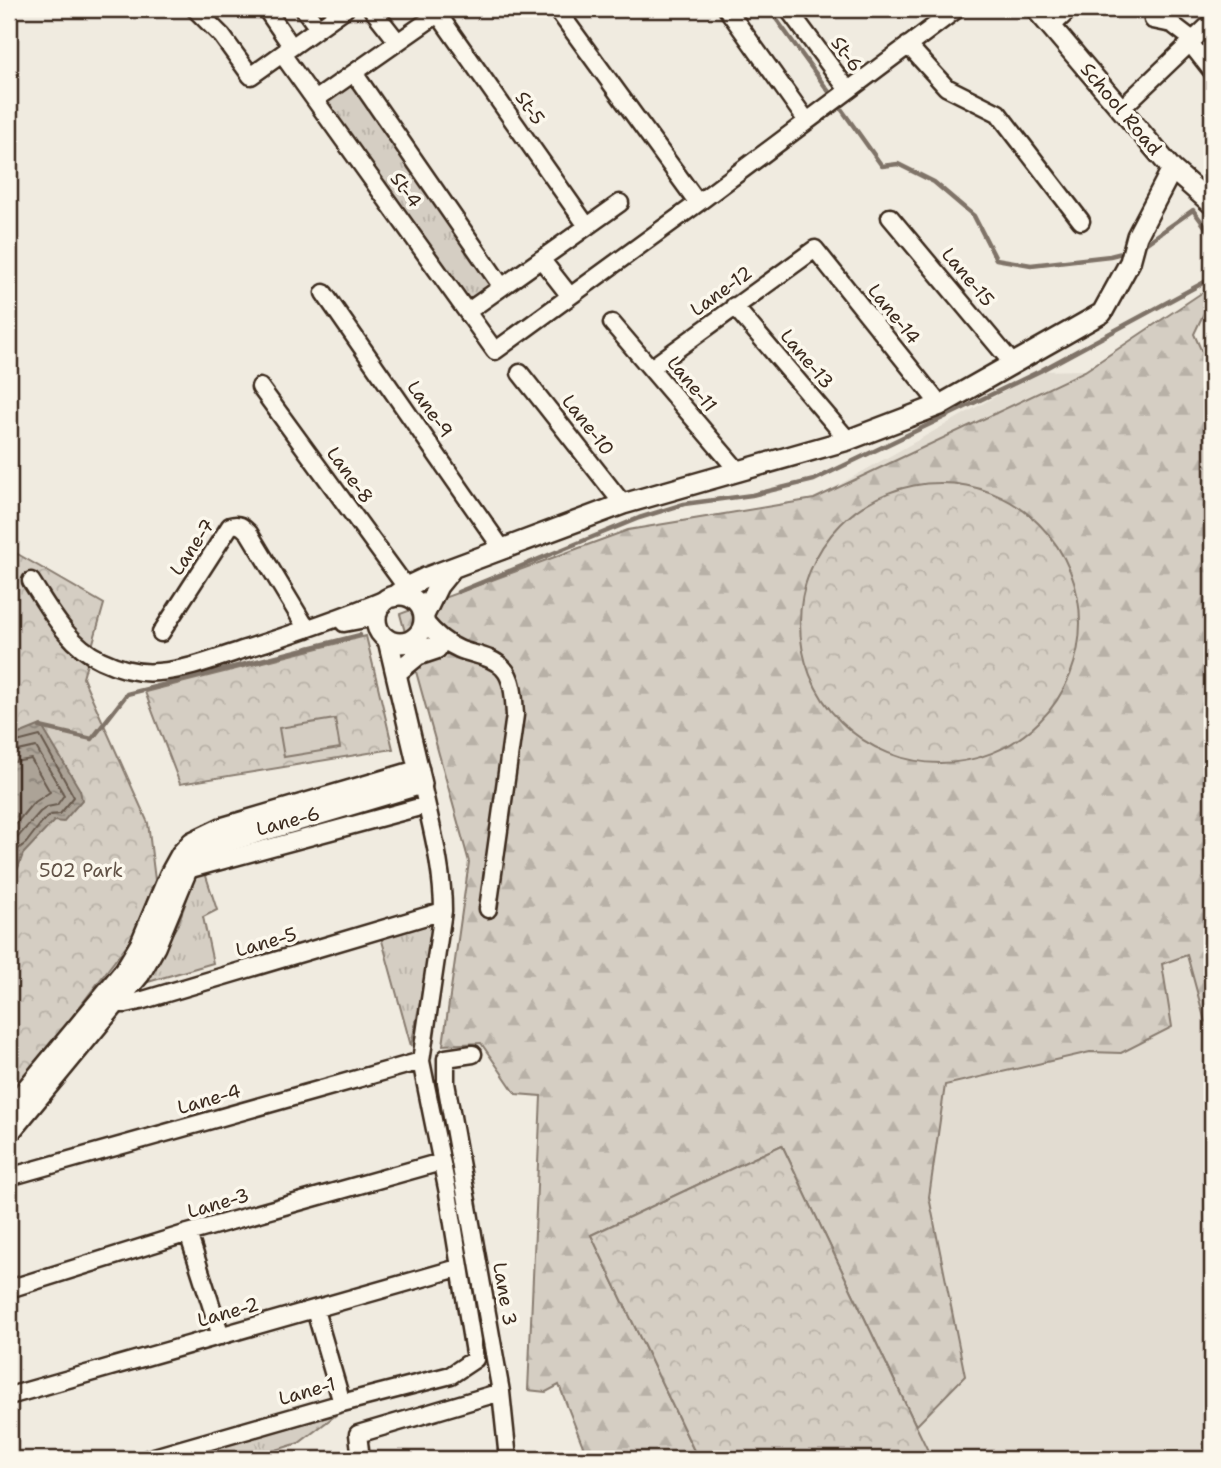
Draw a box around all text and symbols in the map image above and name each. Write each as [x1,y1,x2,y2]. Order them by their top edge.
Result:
street label: St-6 [825,31,869,77]
street label: School Road [1075,57,1167,161]
street label: St-5 [509,86,551,130]
street label: St-4 [385,167,427,213]
street label: Lane-15 [936,242,1000,312]
street label: Lane-12 [685,260,757,322]
street label: Lane-14 [862,279,926,349]
street label: Lane-13 [775,324,839,394]
street label: Lane-11 [661,351,723,417]
street label: Lane-9 [401,376,459,442]
street label: Lane-10 [556,389,620,461]
street label: Lane-8 [321,442,379,508]
street label: Lane-7 [164,514,220,580]
street label: Lane-6 [253,801,323,841]
park label: 502 Park [39,858,123,883]
street label: Lane-5 [233,921,299,963]
street label: Lane-4 [174,1078,244,1120]
street label: Lane-3 [184,1182,252,1224]
street label: Lane 3 [487,1260,523,1328]
street label: Lane-2 [194,1291,262,1333]
street label: Lane-1 [276,1371,338,1411]

